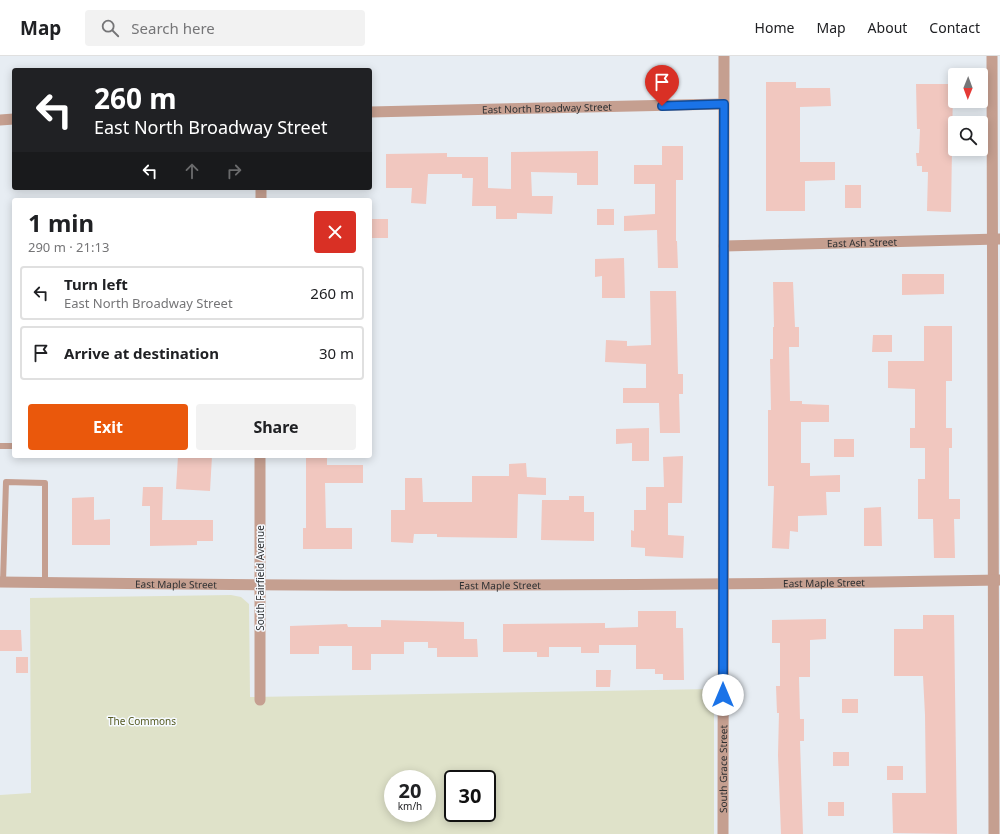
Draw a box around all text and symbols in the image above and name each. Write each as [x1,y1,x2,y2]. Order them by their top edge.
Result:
search box [85,10,365,46]
text: Map [20,15,61,41]
icon: search [99,17,121,39]
text: Search here [131,18,215,38]
text: Home [755,18,794,37]
text: Map [816,18,846,37]
text: About [868,18,907,37]
text: Contact [929,18,980,37]
pin [645,65,679,106]
north arrow [948,68,988,108]
map controls [948,68,988,156]
icon: arrive [651,71,673,93]
text: 260 m [94,79,177,117]
icon: left [28,84,80,136]
street label: East North Broadway Street [482,100,612,116]
text: East North Broadway Street [94,115,327,139]
button: search [948,116,988,156]
icon: left [139,160,161,182]
icon: ahead [181,160,203,182]
icon: right [223,160,245,182]
text: 1 min [28,206,94,239]
button: close [314,211,356,253]
street label: East Ash Street [827,235,898,250]
text: 290 m · 21:13 [28,238,109,256]
text: Turn left [64,274,128,294]
icon: left [30,282,52,304]
text: 260 m [310,283,354,303]
text: East North Broadway Street [64,294,233,312]
icon: arrive [30,342,52,364]
text: Arrive at destination [64,343,219,363]
text: 30 m [319,343,354,363]
button: Exit [28,404,188,450]
button: Share [196,404,356,450]
street label: South Fairfield Avenue [253,525,267,631]
street label: East Maple Street [783,575,865,590]
street label: East Maple Street [135,577,217,591]
street label: East Maple Street [459,578,541,592]
position arrow [702,674,744,716]
park label: The Commons [108,714,176,728]
street label: South Grace Street [716,725,730,813]
speed limit sign: 30 [444,770,496,822]
text: 20 [399,777,421,804]
text: km/h [398,799,422,813]

